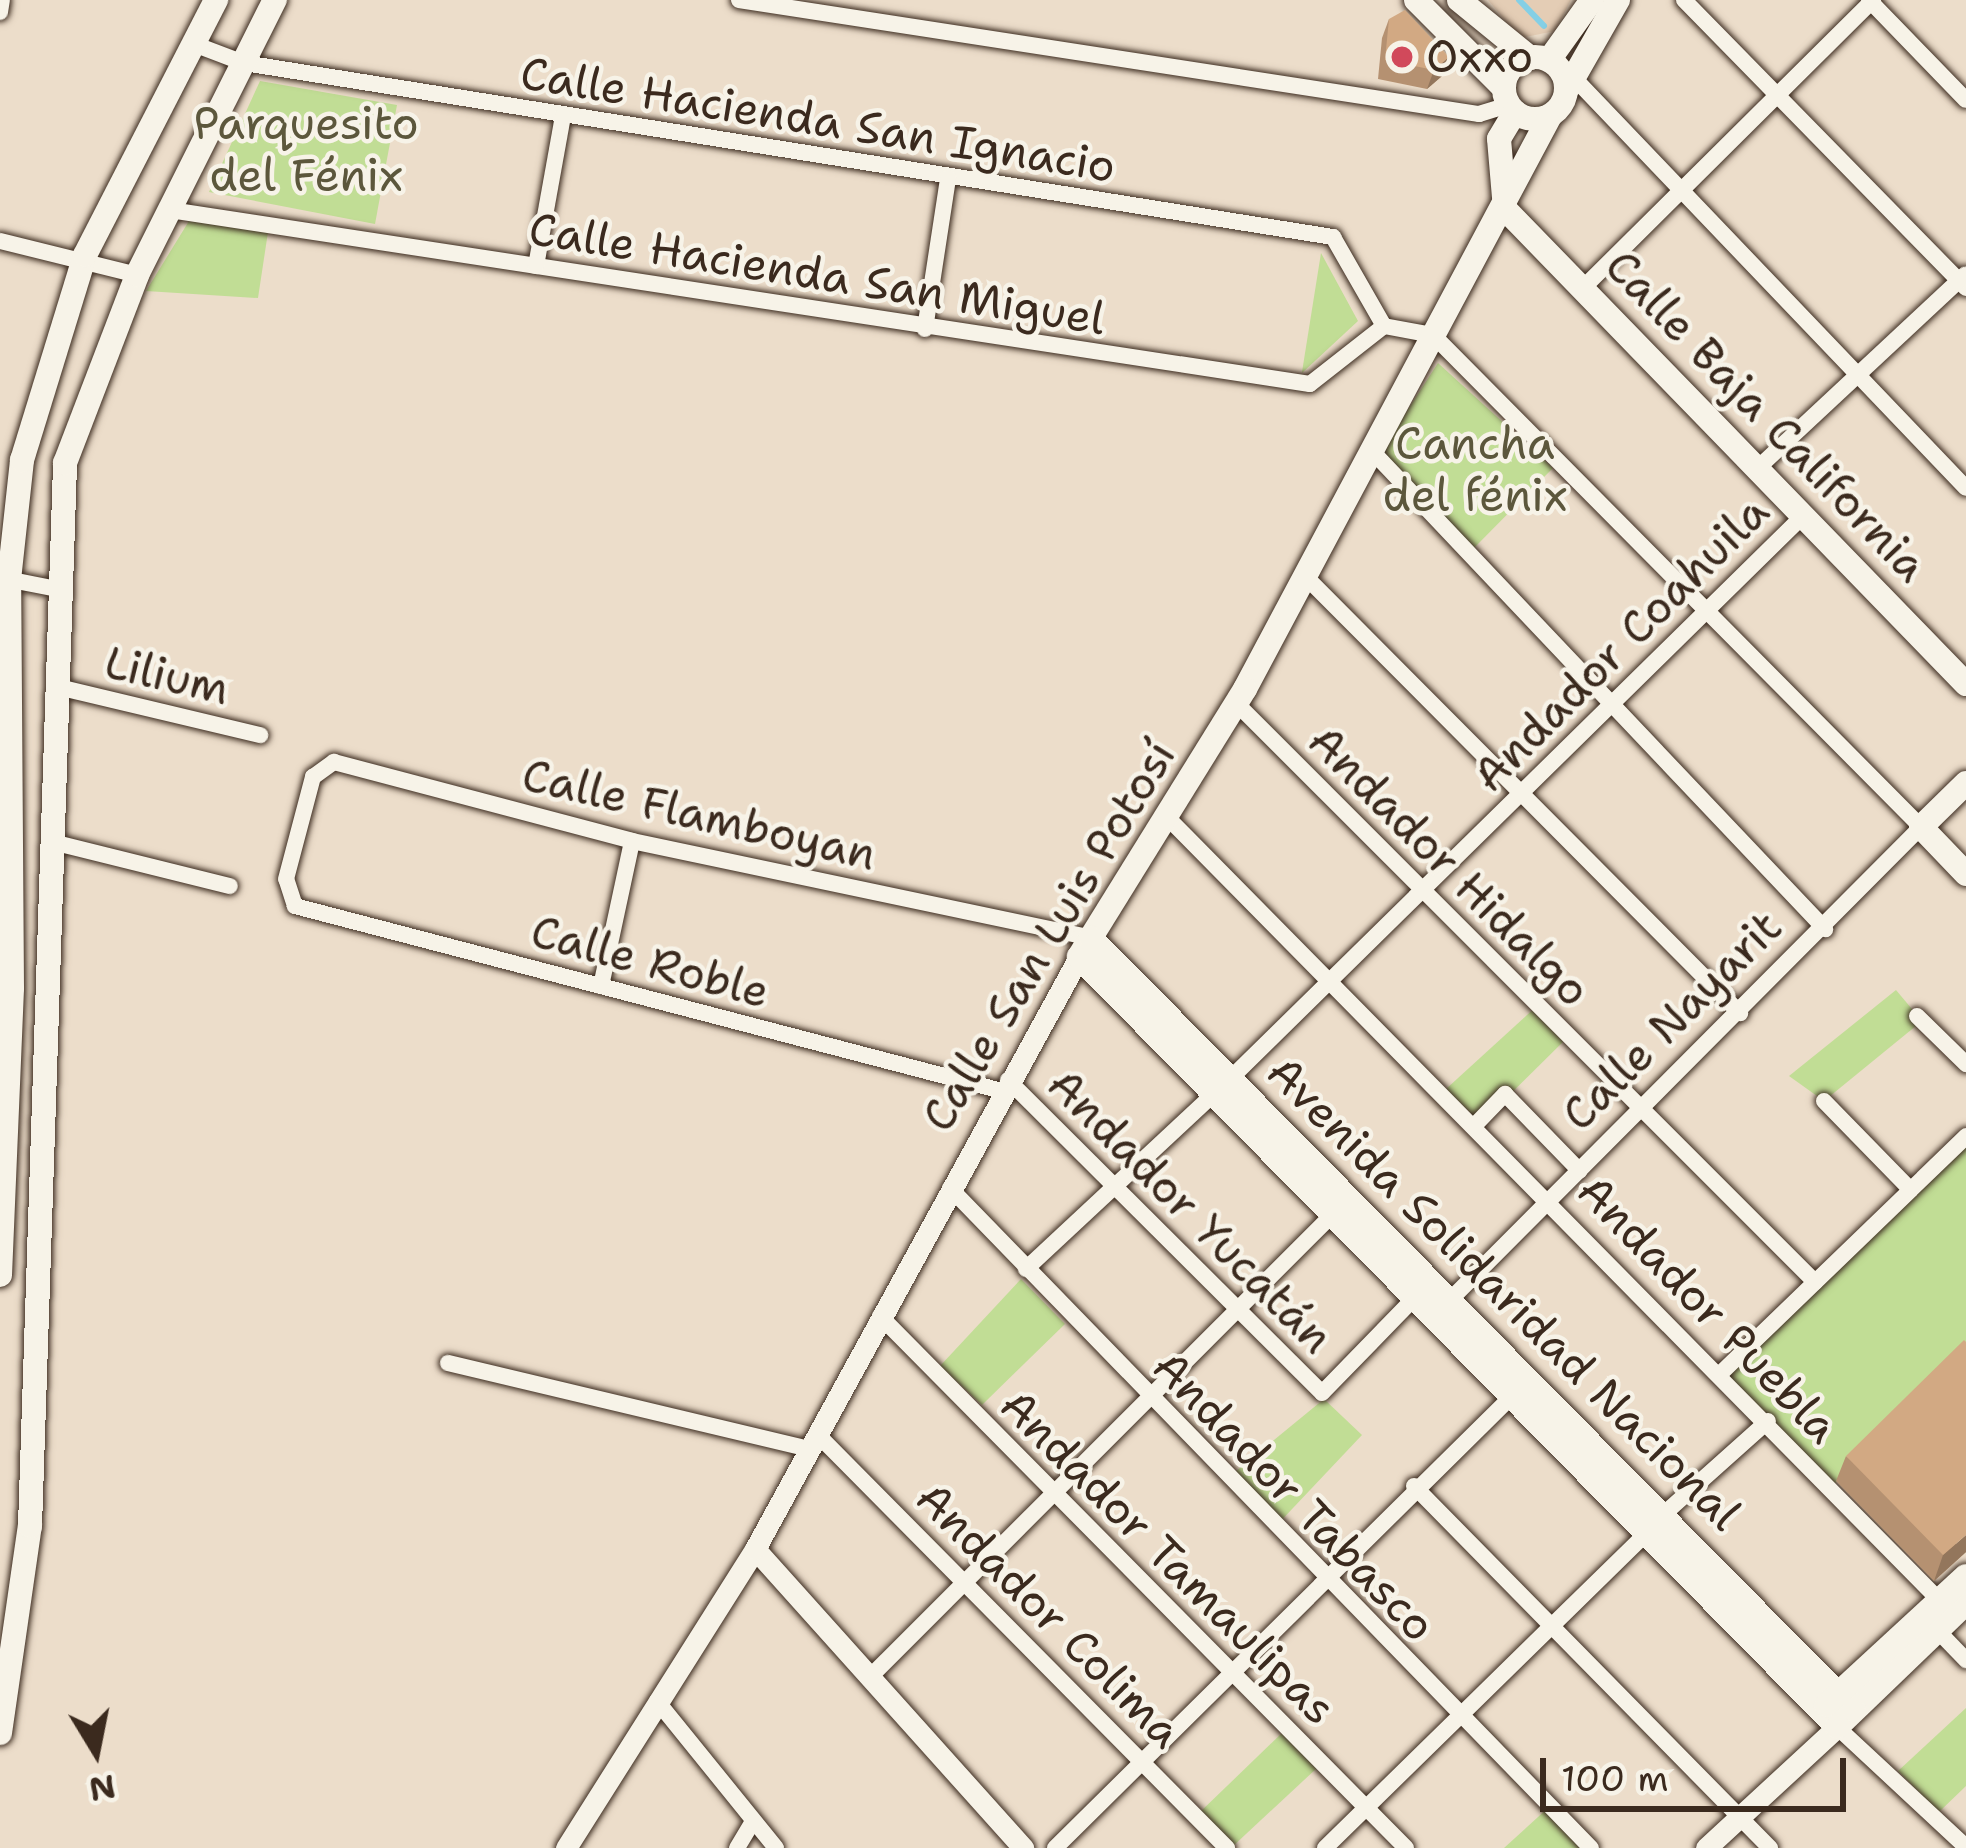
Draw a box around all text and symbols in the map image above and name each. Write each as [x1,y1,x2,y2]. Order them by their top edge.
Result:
place label: Oxxo [1426,30,1533,84]
marker: Oxxo [1389,44,1415,70]
street label: Calle Hacienda San Ignacio [517,46,1119,194]
park label: Parquesito del Fénix [193,97,419,203]
street label: Calle Hacienda San Miguel [525,202,1109,346]
street label: Calle Baja California [1594,239,1938,593]
park label: Cancha del fénix [1383,417,1567,523]
street label: Andador Coahuila [1462,485,1780,803]
street label: Lilium [99,636,235,716]
street label: Andador Hidalgo [1297,714,1601,1018]
street label: Calle San Luis Potosí [911,731,1187,1141]
street label: Calle Flamboyan [517,748,881,882]
street label: Calle Nayarit [1551,900,1793,1142]
street label: Calle Roble [525,904,775,1020]
street label: Avenida Solidaridad Nacional [1256,1045,1752,1541]
street label: Andador Yucatán [1036,1057,1344,1365]
street label: Andador Puebla [1567,1164,1849,1454]
street label: Andador Tabasco [1142,1340,1446,1652]
street label: Andador Tamaulipas [989,1378,1347,1736]
street label: Andador Colima [905,1471,1193,1759]
north arrow [36,1692,156,1812]
scale bar [1546,1734,1852,1808]
text: 100 m [1561,1754,1669,1803]
text: N [86,1764,119,1812]

